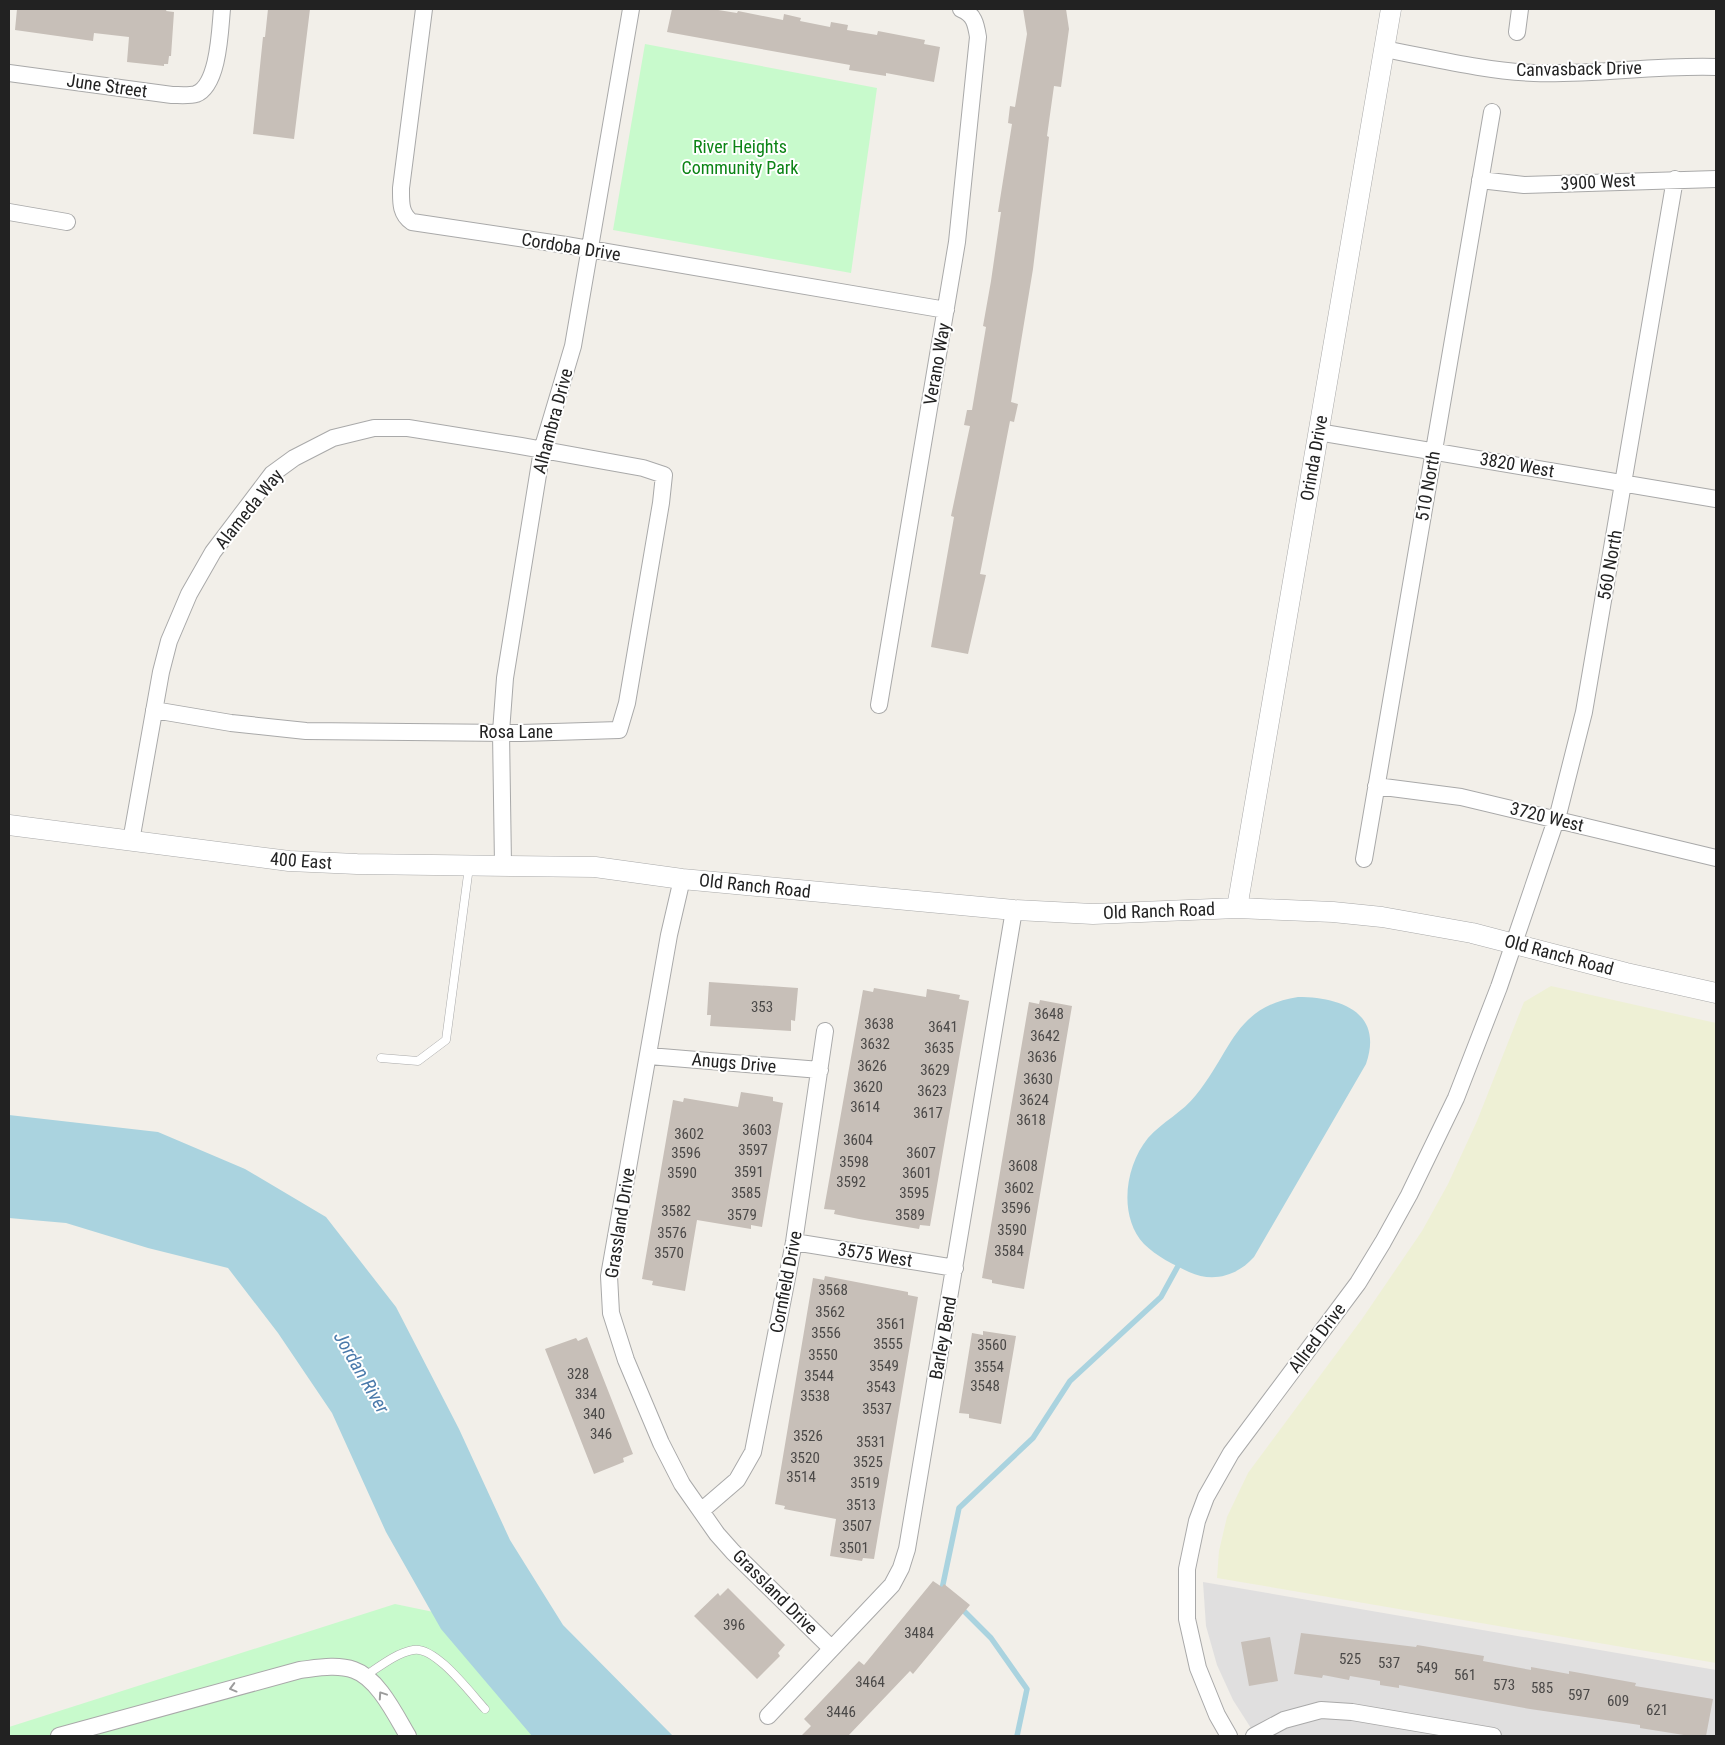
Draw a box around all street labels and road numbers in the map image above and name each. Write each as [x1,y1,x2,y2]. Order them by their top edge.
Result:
street label: Canvasback Drive [1516,57,1642,80]
street label: June Street [66,69,149,102]
street label: 3900 West [1560,169,1636,194]
street label: Cordoba Drive [520,228,622,265]
street label: Verano Way [919,321,954,407]
street label: Alhambra Drive [528,366,577,476]
street label: Orinda Drive [1296,413,1331,502]
street label: 3820 West [1478,448,1556,481]
street label: 510 North [1411,449,1444,523]
street label: Alameda Way [210,464,287,553]
street label: 560 North [1593,528,1626,602]
street label: Rosa Lane [479,721,553,742]
street label: 3720 West [1508,797,1586,836]
street label: 400 East [269,848,333,873]
street label: Old Ranch Road [698,869,812,902]
street label: Old Ranch Road [1103,898,1215,923]
street label: Old Ranch Road [1502,930,1616,979]
street label: Anugs Drive [691,1048,777,1077]
street label: Grassland Drive [600,1166,639,1280]
street label: Cornfield Drive [765,1229,806,1335]
street label: 3575 West [836,1238,914,1271]
street label: Barley Bend [925,1295,960,1381]
street label: Allred Drive [1284,1299,1349,1377]
street label: Grassland Drive [729,1545,822,1638]

